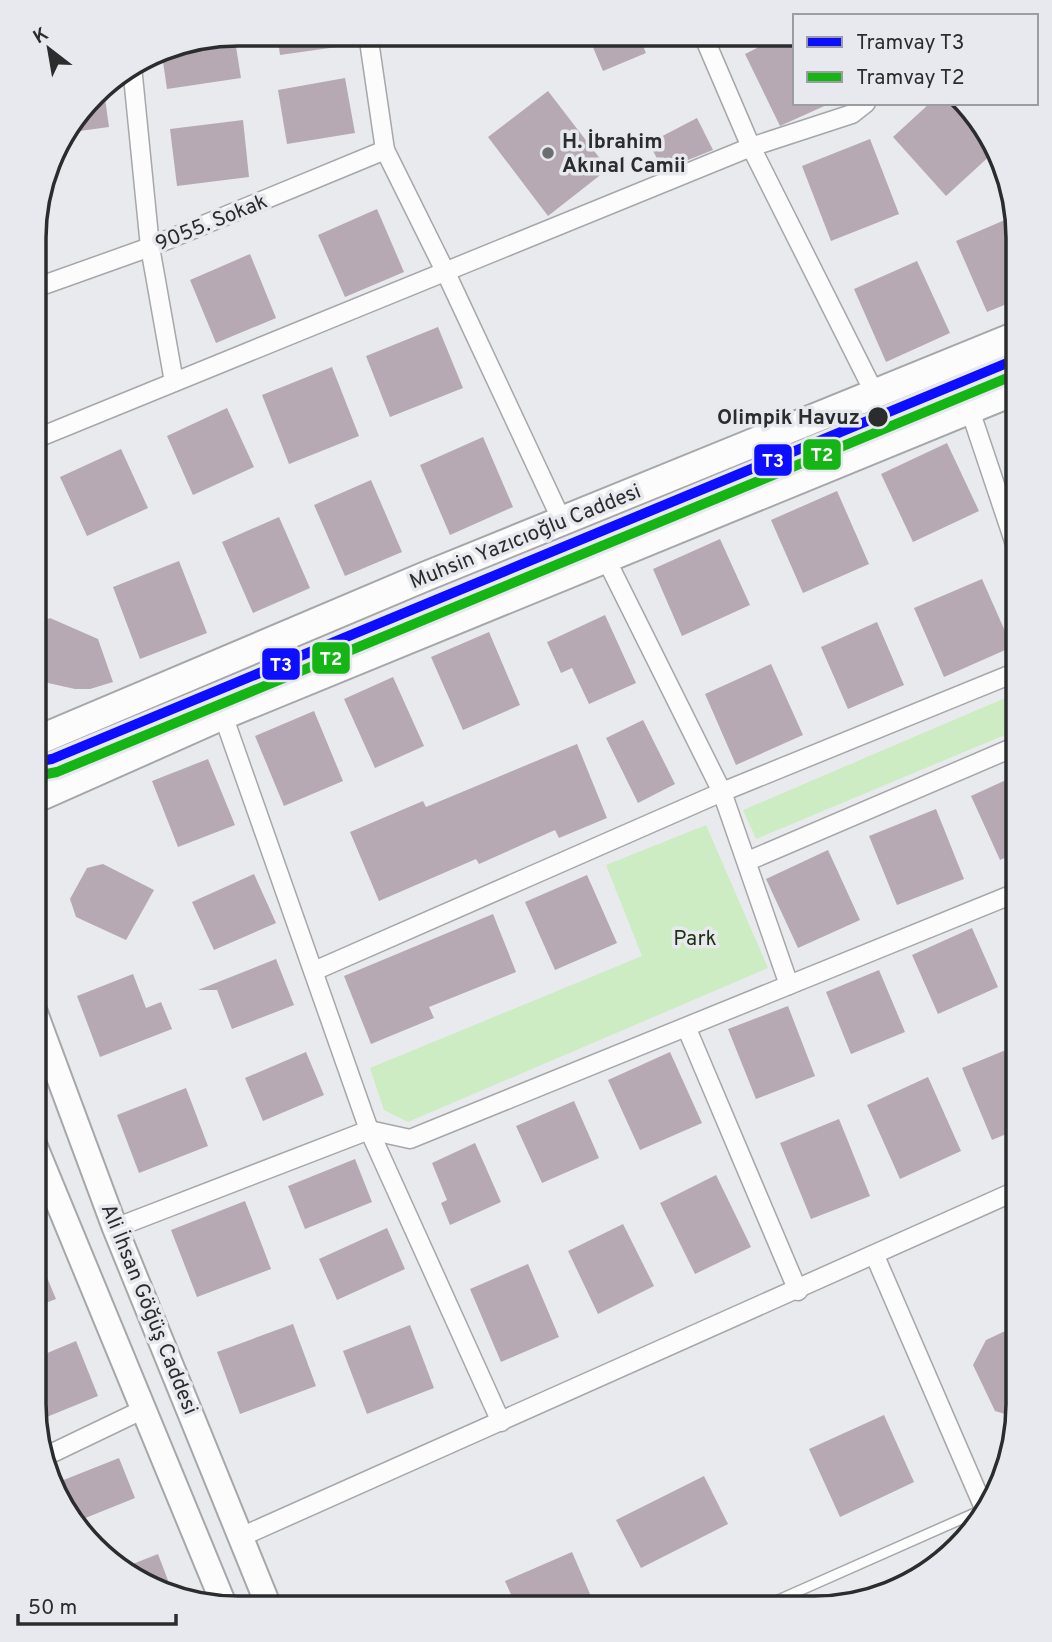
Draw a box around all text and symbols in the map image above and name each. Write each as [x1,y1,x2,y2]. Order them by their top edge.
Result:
north arrow [14,14,84,84]
legend [793,14,1038,105]
text: K [29,22,53,50]
text: Tramvay T3 [856,30,964,57]
text: Tramvay T2 [856,65,965,92]
place label: H. İbrahim Akınal Camii [562,128,686,180]
marker: H. İbrahim Akınal Camii [540,145,556,161]
street label: 9055. Sokak [152,189,271,258]
place label: Olimpik Havuz [717,405,860,432]
marker: Olimpik Havuz [866,405,890,429]
line badge: T2 [802,438,842,471]
line badge: T3 [753,443,793,477]
text: T2 [811,444,833,468]
text: T3 [762,450,784,474]
street label: Muhsin Yazıcıoğlu Caddesi [406,479,645,596]
line badge: T2 [311,641,351,675]
line badge: T3 [261,647,301,681]
text: T2 [320,648,342,672]
text: T3 [270,654,292,678]
park label: Park [673,926,717,953]
street label: Ali İhsan Göğüş Caddesi [94,1200,203,1419]
scale bar [18,1582,175,1626]
text: 50 m [28,1595,77,1622]

